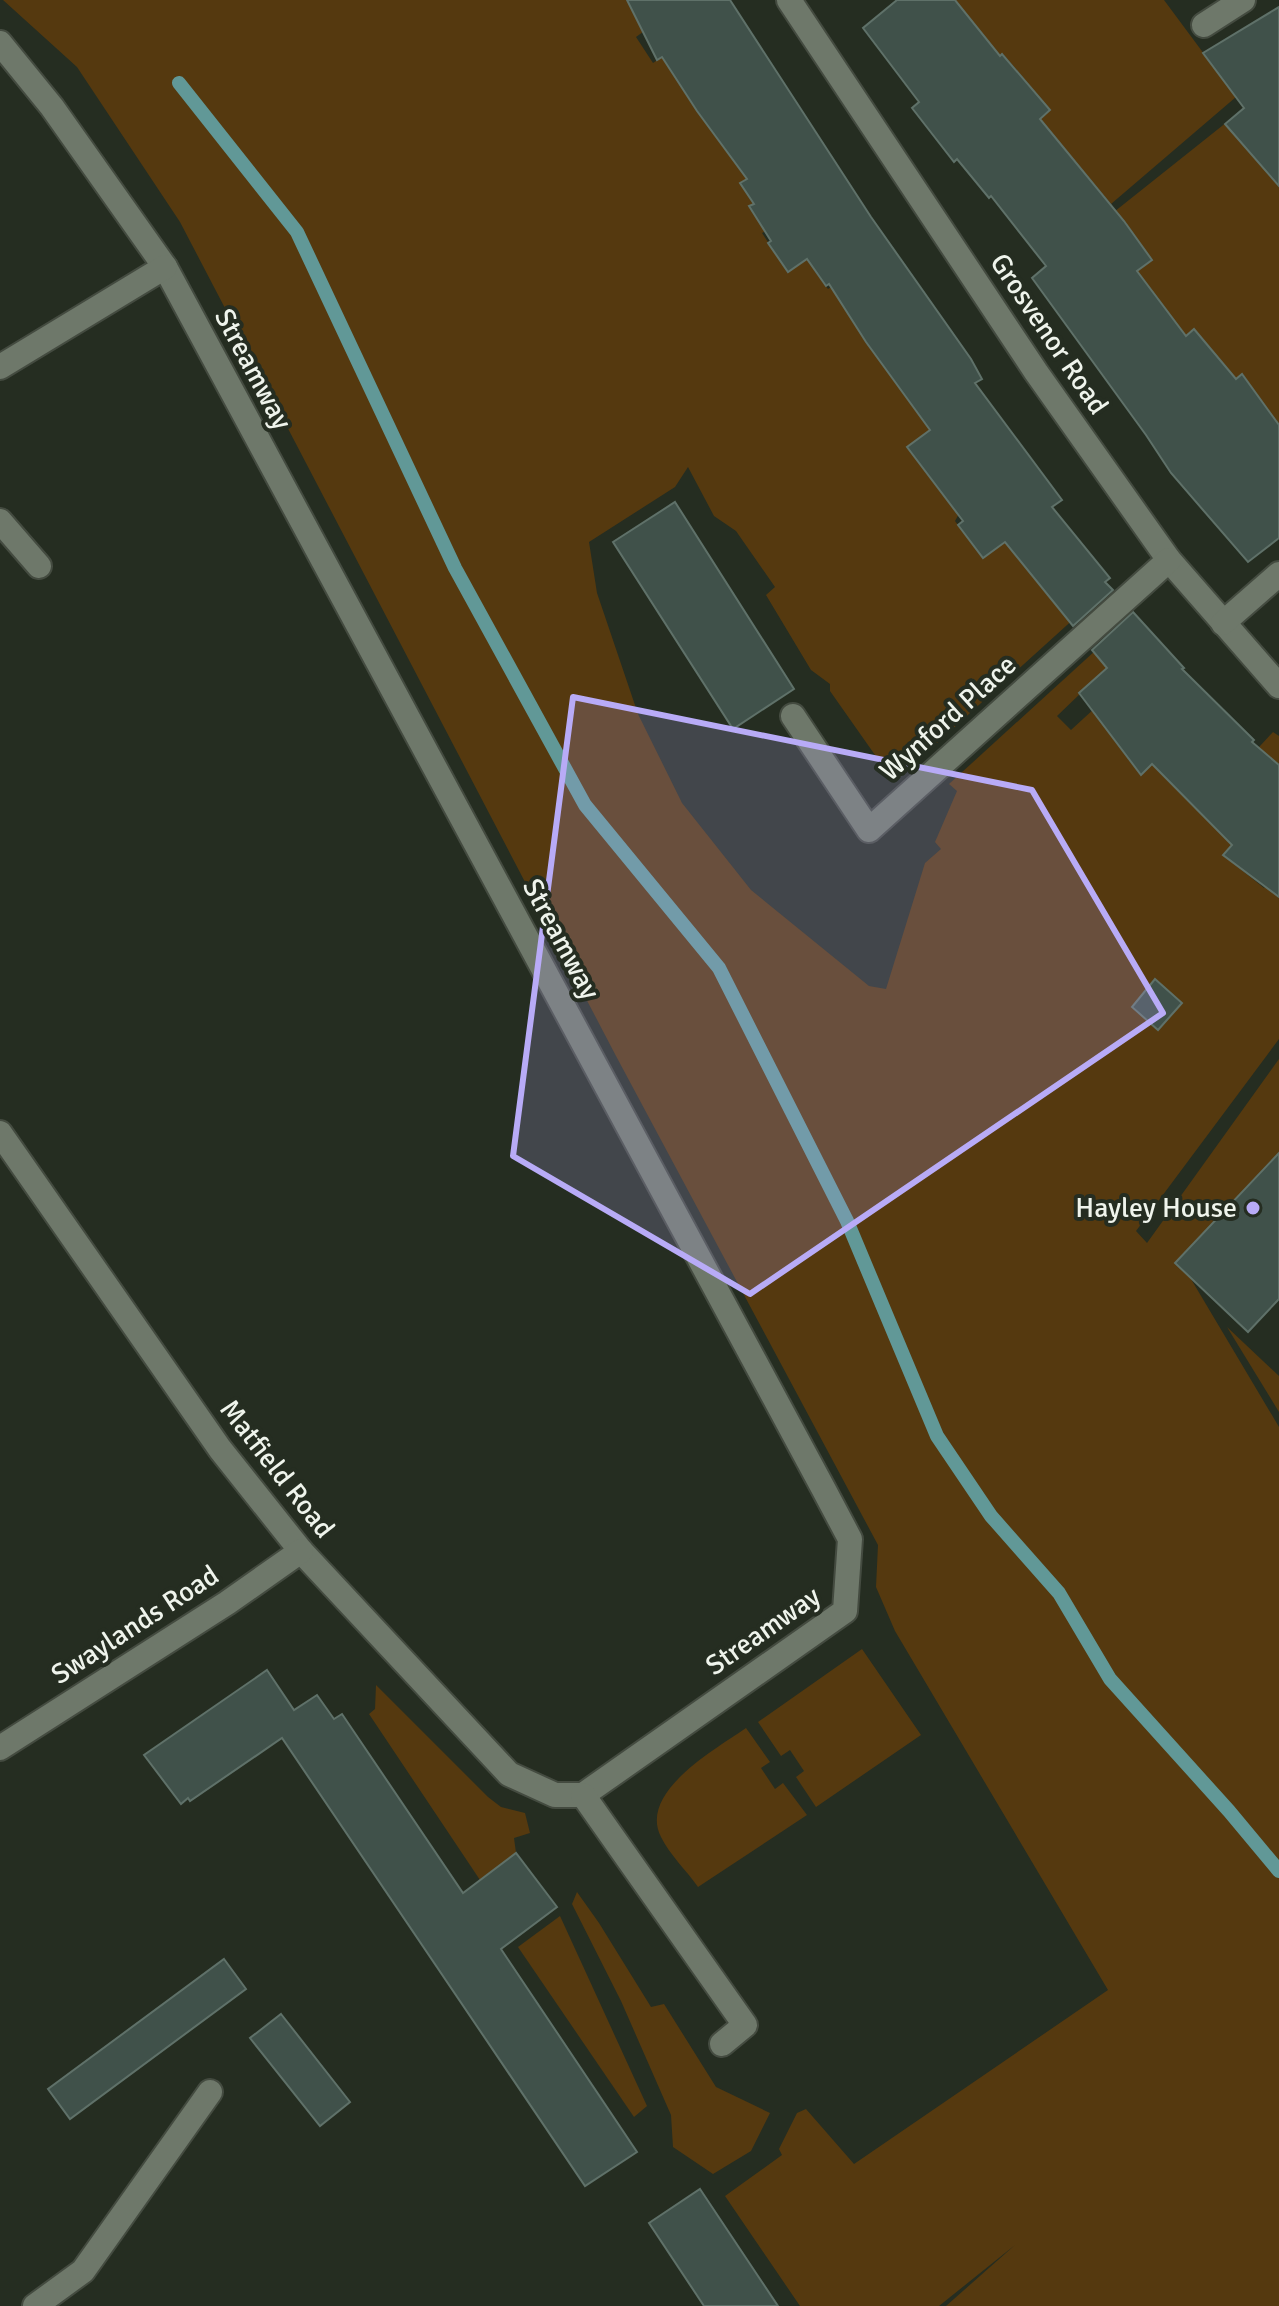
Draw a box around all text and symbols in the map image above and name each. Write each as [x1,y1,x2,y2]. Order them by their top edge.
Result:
street label: Grosvenor Road [983,247,1115,421]
street label: Streamway [207,303,299,435]
street label: Wynford Place [873,648,1023,788]
street label: Streamway [515,873,607,1005]
place label: Hayley House [1075,1191,1237,1225]
marker: Hayley House [1244,1199,1262,1217]
street label: Matfield Road [212,1393,342,1545]
street label: Swaylands Road [45,1558,225,1692]
street label: Streamway [699,1579,827,1683]

